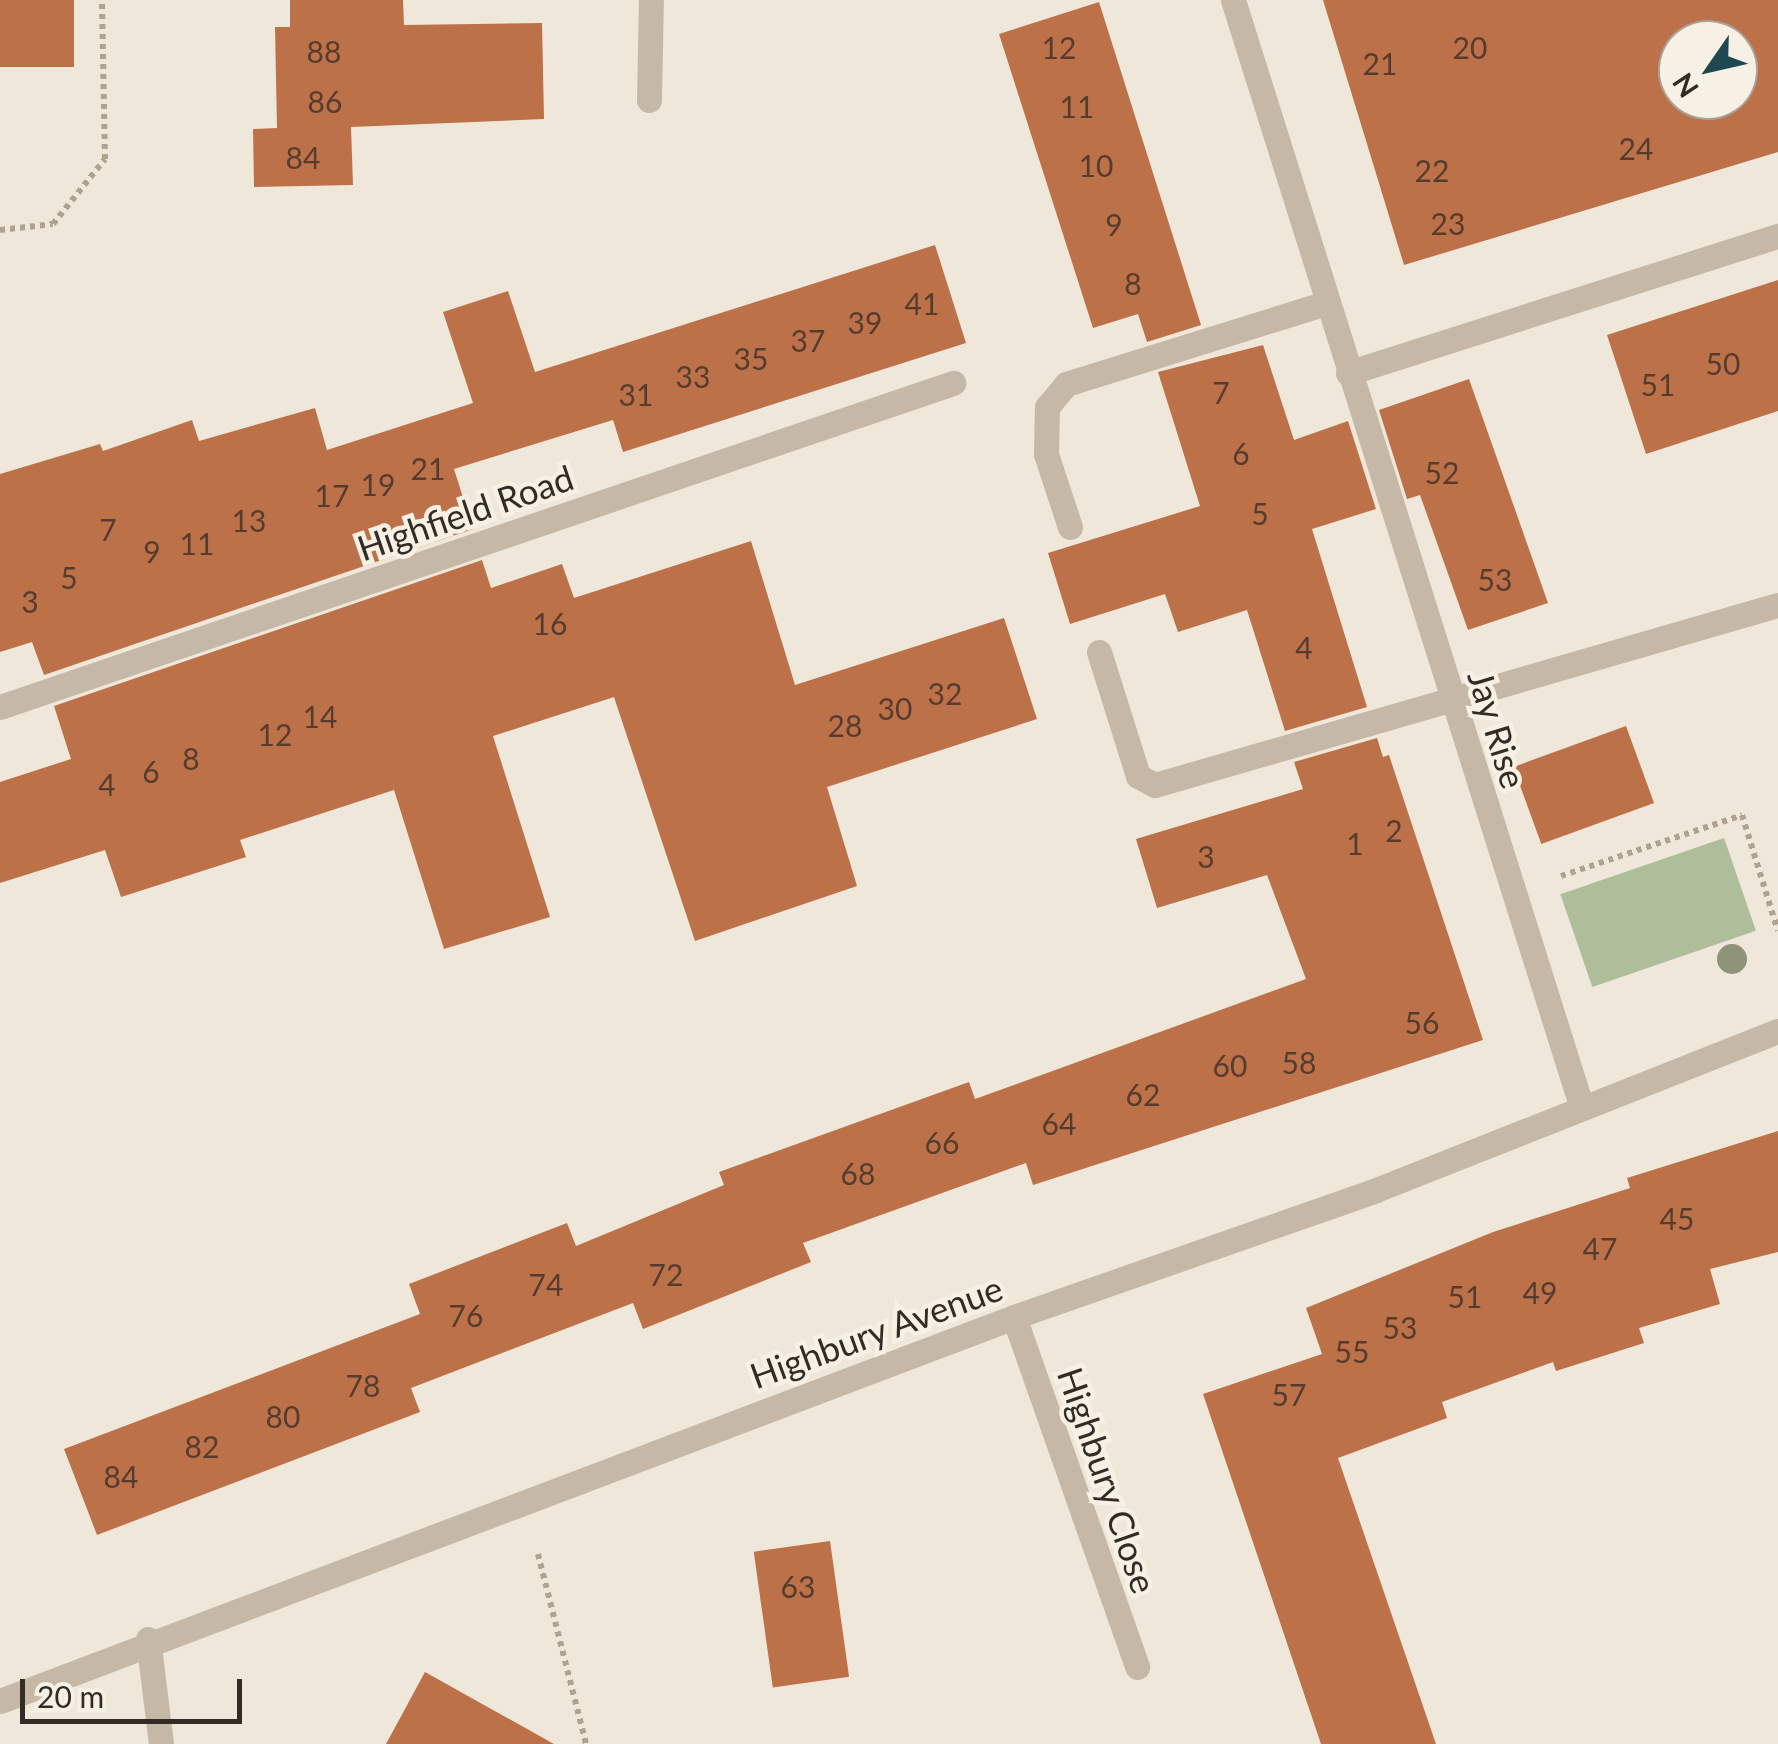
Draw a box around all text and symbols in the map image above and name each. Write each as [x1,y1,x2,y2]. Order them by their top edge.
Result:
north arrow [1658,20,1758,120]
house number: 12 [1042,29,1076,65]
house number: 20 [1453,29,1487,65]
house number: 88 [307,33,341,69]
house number: 21 [1363,45,1397,81]
text: N [1665,67,1705,104]
house number: 86 [308,83,342,119]
house number: 11 [1060,88,1094,124]
house number: 24 [1619,130,1653,166]
house number: 84 [286,139,320,175]
house number: 10 [1079,147,1113,183]
house number: 22 [1415,152,1449,188]
house number: 23 [1431,205,1465,241]
house number: 9 [1105,206,1123,242]
house number: 8 [1124,265,1142,301]
house number: 41 [905,285,939,321]
house number: 39 [848,304,882,340]
house number: 37 [791,322,825,358]
house number: 35 [734,340,768,376]
house number: 50 [1706,345,1740,381]
house number: 33 [676,358,710,394]
house number: 51 [1641,366,1675,402]
house number: 7 [1212,374,1230,410]
house number: 31 [619,376,653,412]
house number: 6 [1232,435,1250,471]
house number: 21 [411,450,445,486]
house number: 52 [1425,454,1459,490]
street label: Highfield Road [352,455,578,569]
house number: 19 [361,466,395,502]
house number: 17 [315,477,349,513]
house number: 5 [1251,495,1269,531]
house number: 13 [232,502,266,538]
house number: 7 [99,511,117,547]
house number: 11 [180,525,214,561]
house number: 9 [143,533,161,569]
house number: 5 [60,559,78,595]
house number: 53 [1478,561,1512,597]
house number: 3 [21,583,39,619]
house number: 16 [533,605,567,641]
house number: 4 [1295,629,1313,665]
street label: Jay Rise [1460,665,1536,793]
house number: 32 [928,675,962,711]
house number: 30 [878,690,912,726]
house number: 14 [303,698,337,734]
house number: 28 [828,707,862,743]
house number: 12 [258,716,292,752]
house number: 8 [182,740,200,776]
house number: 6 [142,753,160,789]
house number: 4 [98,766,116,802]
house number: 2 [1385,812,1403,848]
house number: 1 [1346,825,1364,861]
house number: 3 [1197,838,1215,874]
house number: 56 [1405,1004,1439,1040]
house number: 58 [1282,1044,1316,1080]
house number: 60 [1213,1047,1247,1083]
house number: 62 [1126,1076,1160,1112]
house number: 64 [1042,1105,1076,1141]
house number: 66 [925,1124,959,1160]
house number: 68 [841,1155,875,1191]
house number: 45 [1660,1200,1694,1236]
house number: 47 [1583,1230,1617,1266]
house number: 72 [649,1256,683,1292]
house number: 74 [529,1266,563,1302]
street label: Highbury Avenue [743,1266,1009,1396]
house number: 49 [1523,1274,1557,1310]
house number: 51 [1448,1278,1482,1314]
house number: 76 [449,1297,483,1333]
house number: 53 [1383,1309,1417,1345]
house number: 55 [1335,1333,1369,1369]
street label: Highbury Close [1050,1361,1166,1599]
house number: 78 [346,1367,380,1403]
house number: 57 [1272,1376,1306,1412]
house number: 80 [266,1398,300,1434]
house number: 82 [185,1428,219,1464]
house number: 84 [104,1458,138,1494]
house number: 63 [781,1568,815,1604]
scale bar [25,1659,248,1721]
text: 20 m [37,1678,104,1714]

